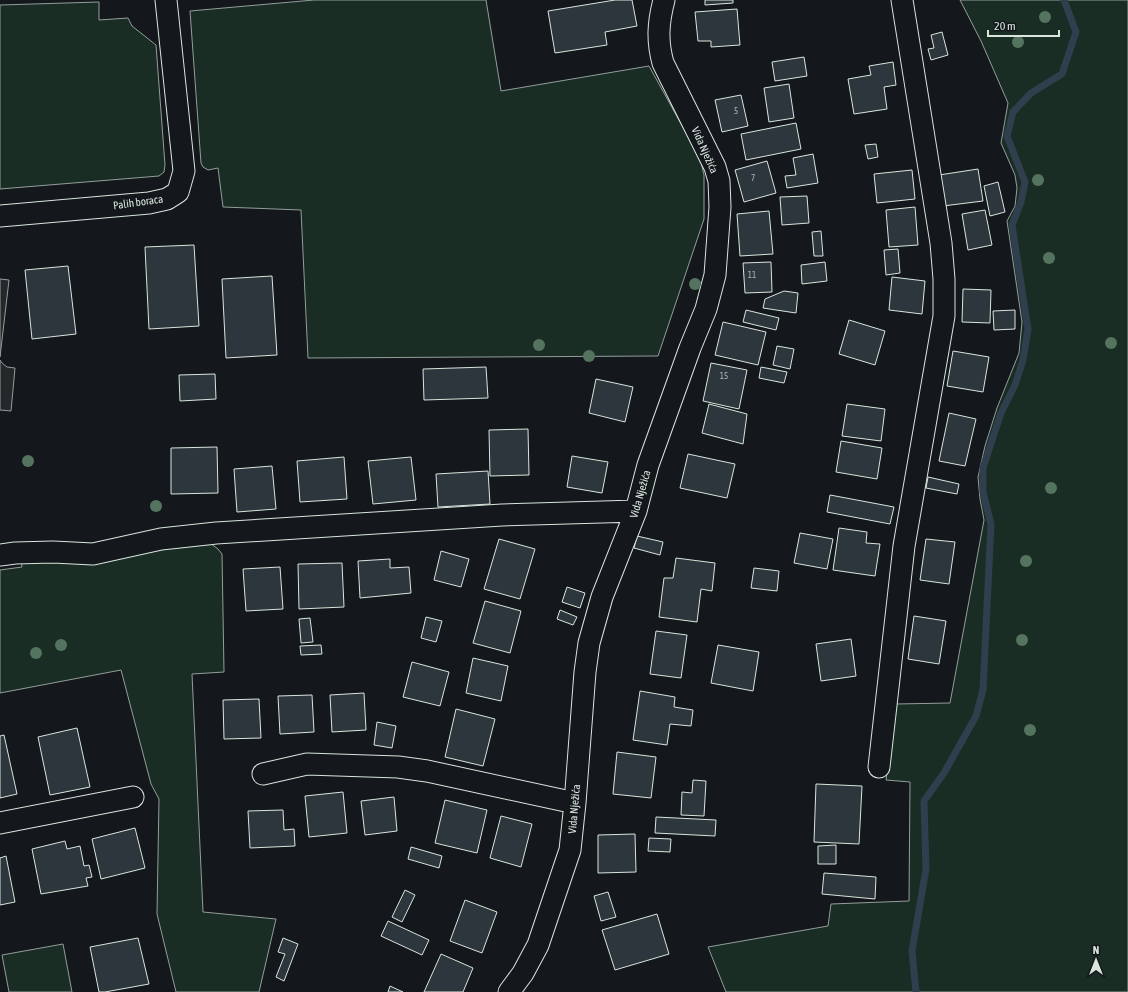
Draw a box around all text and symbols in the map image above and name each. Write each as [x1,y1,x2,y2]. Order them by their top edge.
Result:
scale bar [988,12,1059,38]
text: 20 m [994,19,1016,33]
house number: 5 [734,106,738,116]
street label: Vida Nježića [689,125,721,175]
house number: 7 [751,173,755,183]
street label: Palih boraca [112,193,164,211]
house number: 11 [748,270,756,280]
house number: 15 [720,371,728,381]
street label: Vida Nježića [627,469,653,519]
street label: Vida Nježića [566,784,582,834]
north arrow [1076,940,1116,980]
text: N [1093,944,1099,956]

